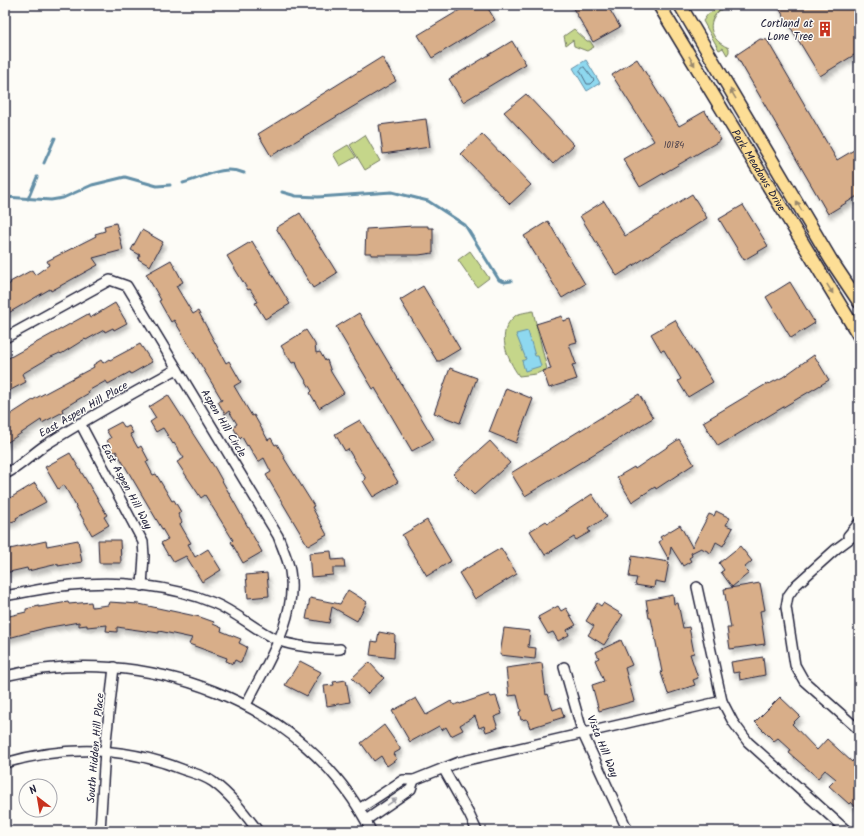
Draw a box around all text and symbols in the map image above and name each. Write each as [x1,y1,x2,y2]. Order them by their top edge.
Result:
place label: Cortland at Lone Tree [760,15,814,46]
building icon: Cortland at Lone Tree [816,20,834,38]
one-way arrow [689,55,696,67]
one-way arrow [729,88,736,100]
street label: Park Meadows Drive [726,126,790,215]
house number: 10184 [664,138,684,153]
one-way arrow [795,200,802,212]
one-way arrow [826,284,834,294]
street label: East Aspen Hill Place [36,377,131,443]
street label: Aspen Hill Circle [196,386,251,461]
street label: East Aspen Hill Way [96,440,157,534]
street label: South Hidden Hill Place [82,692,110,804]
street label: Vista Hill Way [581,713,623,781]
north arrow [18,778,58,818]
text: N [26,781,41,800]
one-way arrow [387,798,398,806]

